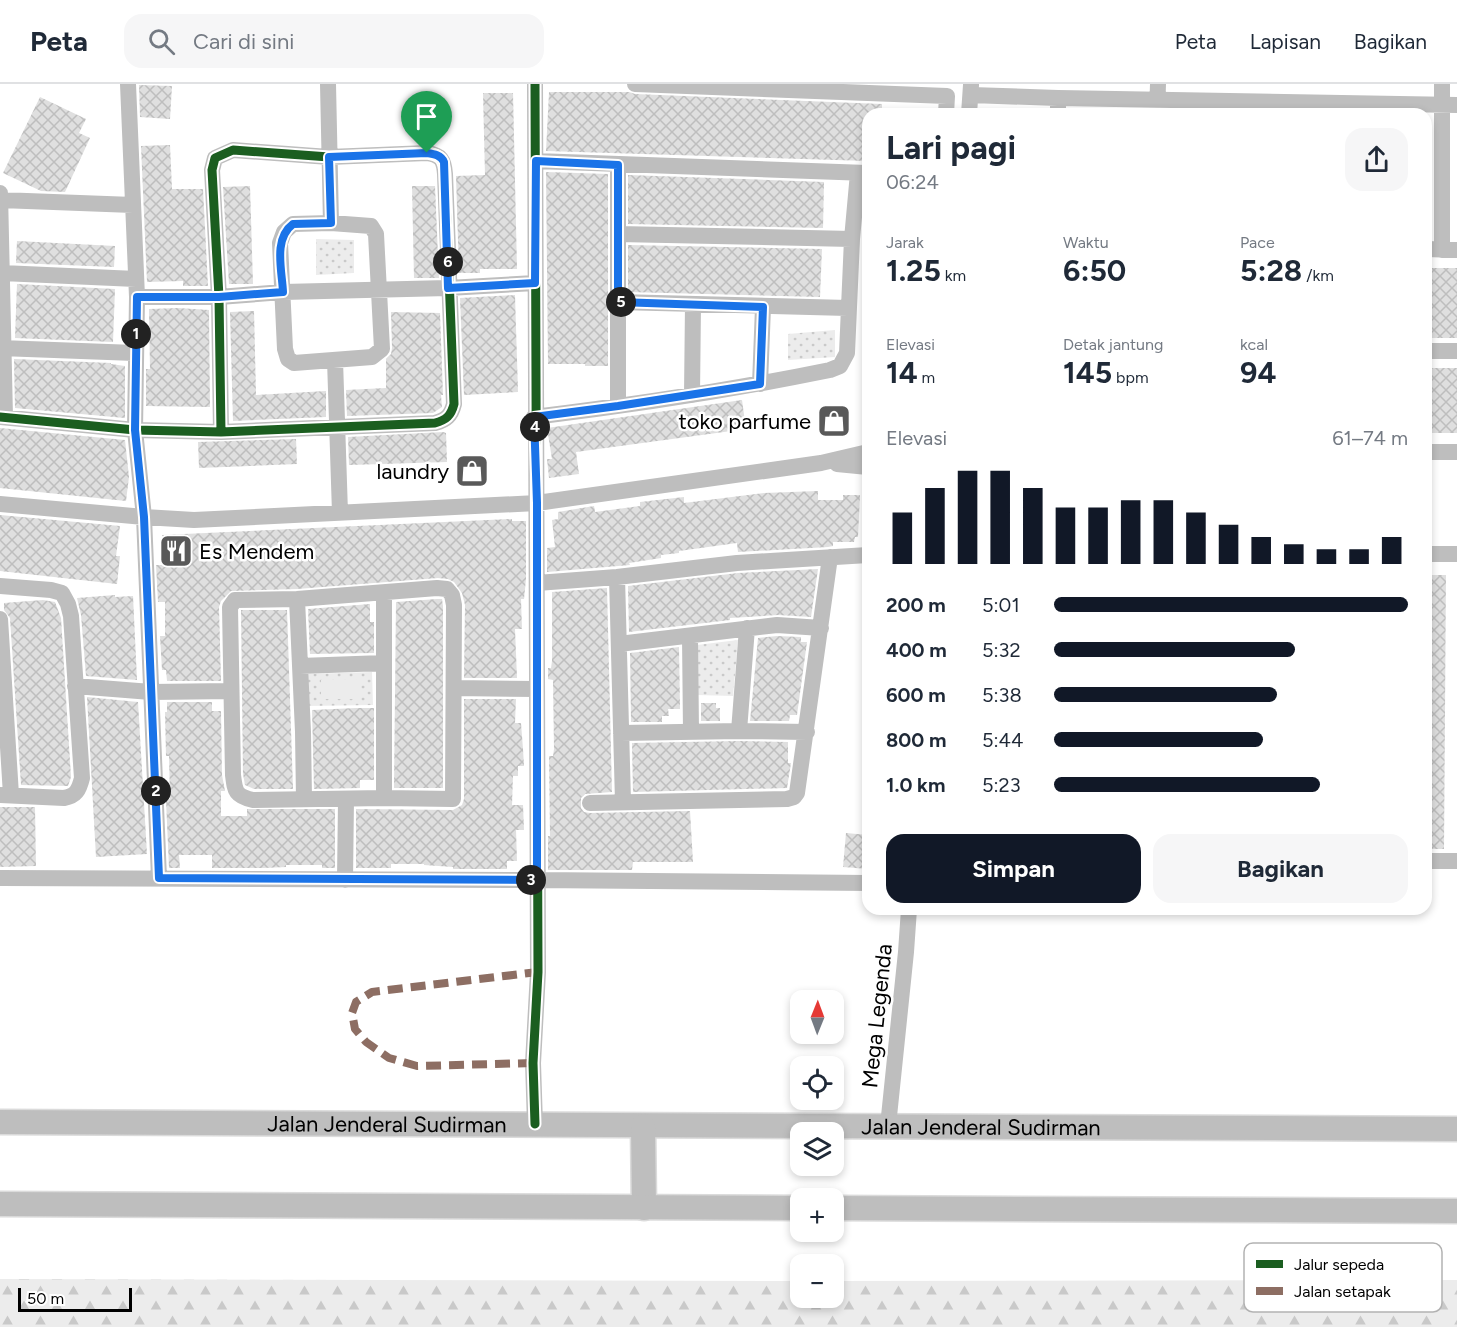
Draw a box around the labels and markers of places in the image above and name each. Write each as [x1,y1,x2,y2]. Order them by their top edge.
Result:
pin [401,91,452,153]
pin: 6 [433,247,463,277]
pin: 5 [606,287,636,317]
pin: 1 [121,319,151,349]
shop icon: toko parfume [816,403,852,439]
place label: toko parfume [679,408,811,435]
pin: 4 [520,412,550,442]
shop icon: laundry [454,453,490,489]
place label: laundry [376,458,449,485]
restaurant icon: Es Mendem [158,533,194,569]
place label: Es Mendem [199,538,314,565]
pin: 2 [141,776,171,806]
pin: 3 [516,865,546,895]

